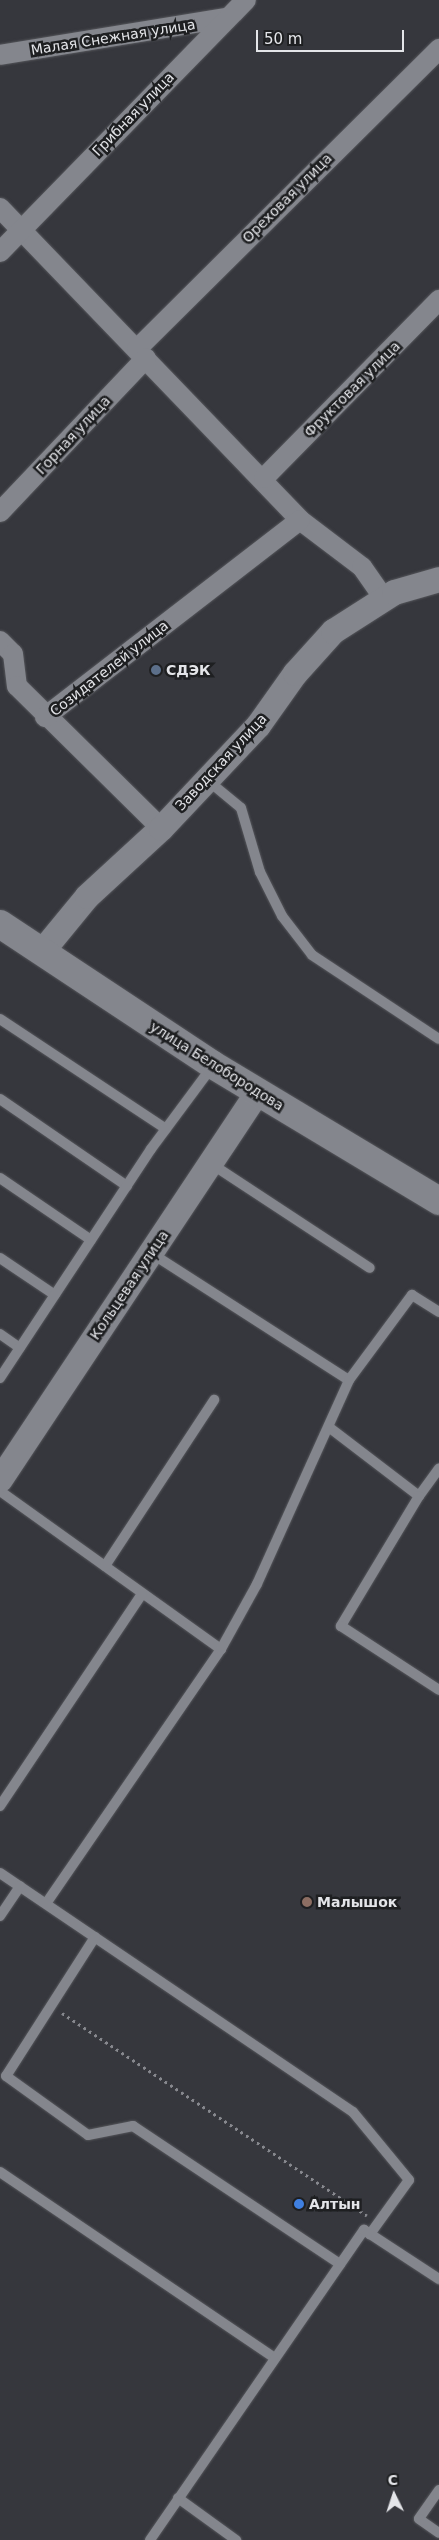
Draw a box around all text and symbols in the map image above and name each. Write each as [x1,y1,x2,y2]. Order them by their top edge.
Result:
street label: Малая Снежная улица [30,16,196,58]
scale bar [259,20,406,52]
text: 50 m [264,30,302,48]
street label: Грибная улица [89,69,177,159]
street label: Ореховая улица [239,150,335,246]
street label: Фруктовая улица [301,338,403,440]
street label: Горная улица [32,392,114,478]
street label: Созидателей улица [47,617,171,719]
place label: СДЭК [166,662,210,678]
marker: СДЭК [150,664,162,676]
street label: Заводская улица [172,710,270,814]
street label: улица Белобородова [147,1018,287,1114]
street label: Кольцевая улица [86,1227,172,1343]
place label: Малышок [317,1894,397,1910]
marker: Малышок [301,1896,313,1908]
place label: Алтын [309,2196,361,2212]
marker: Алтын [293,2198,305,2210]
north arrow [369,2470,419,2520]
text: С [387,2472,399,2488]

